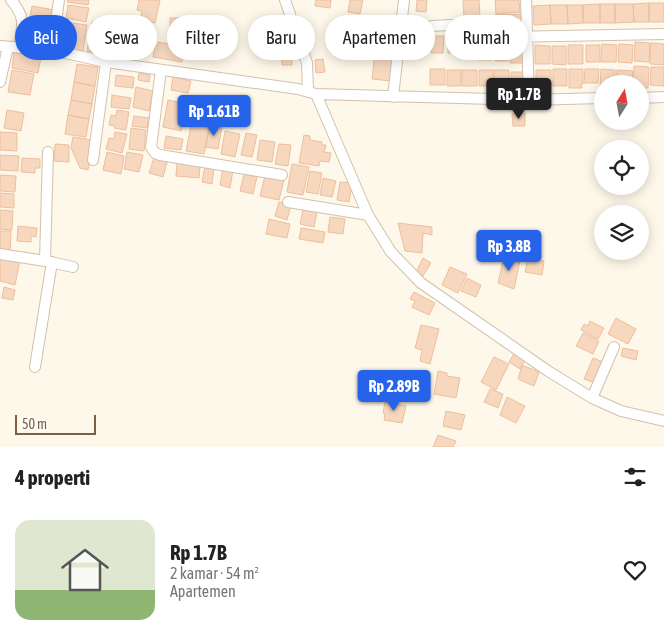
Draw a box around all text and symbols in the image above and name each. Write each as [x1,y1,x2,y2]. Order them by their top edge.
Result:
chip: Beli [15,15,77,60]
chip: Sewa [87,15,157,60]
chip: Filter [167,15,238,60]
chip: Baru [248,15,315,60]
chip: Apartemen [325,15,435,60]
chip: Rumah [445,15,528,60]
north arrow [594,75,649,130]
map controls [594,75,649,260]
pin: Rp 1.7B [473,78,565,120]
text: Rp 1.7B [497,85,541,103]
pin: Rp 1.61B [162,94,266,137]
text: Rp 1.61B [189,102,239,120]
button: locate [594,140,649,195]
button: layers [594,205,649,260]
pin: Rp 3.8B [463,230,555,272]
text: Rp 3.8B [487,237,531,255]
pin: Rp 2.89B [342,370,446,412]
text: Rp 2.89B [369,377,419,395]
scale bar [15,412,96,435]
text: 50 m [22,416,47,432]
icon: filters [621,463,649,491]
text: 4 properti [15,465,90,489]
icon: home [55,540,115,600]
text: Rp 1.7B [170,540,227,564]
icon: heart [621,556,649,584]
text: 2 kamar · 54 m² [170,564,259,582]
text: Apartemen [170,582,236,600]

